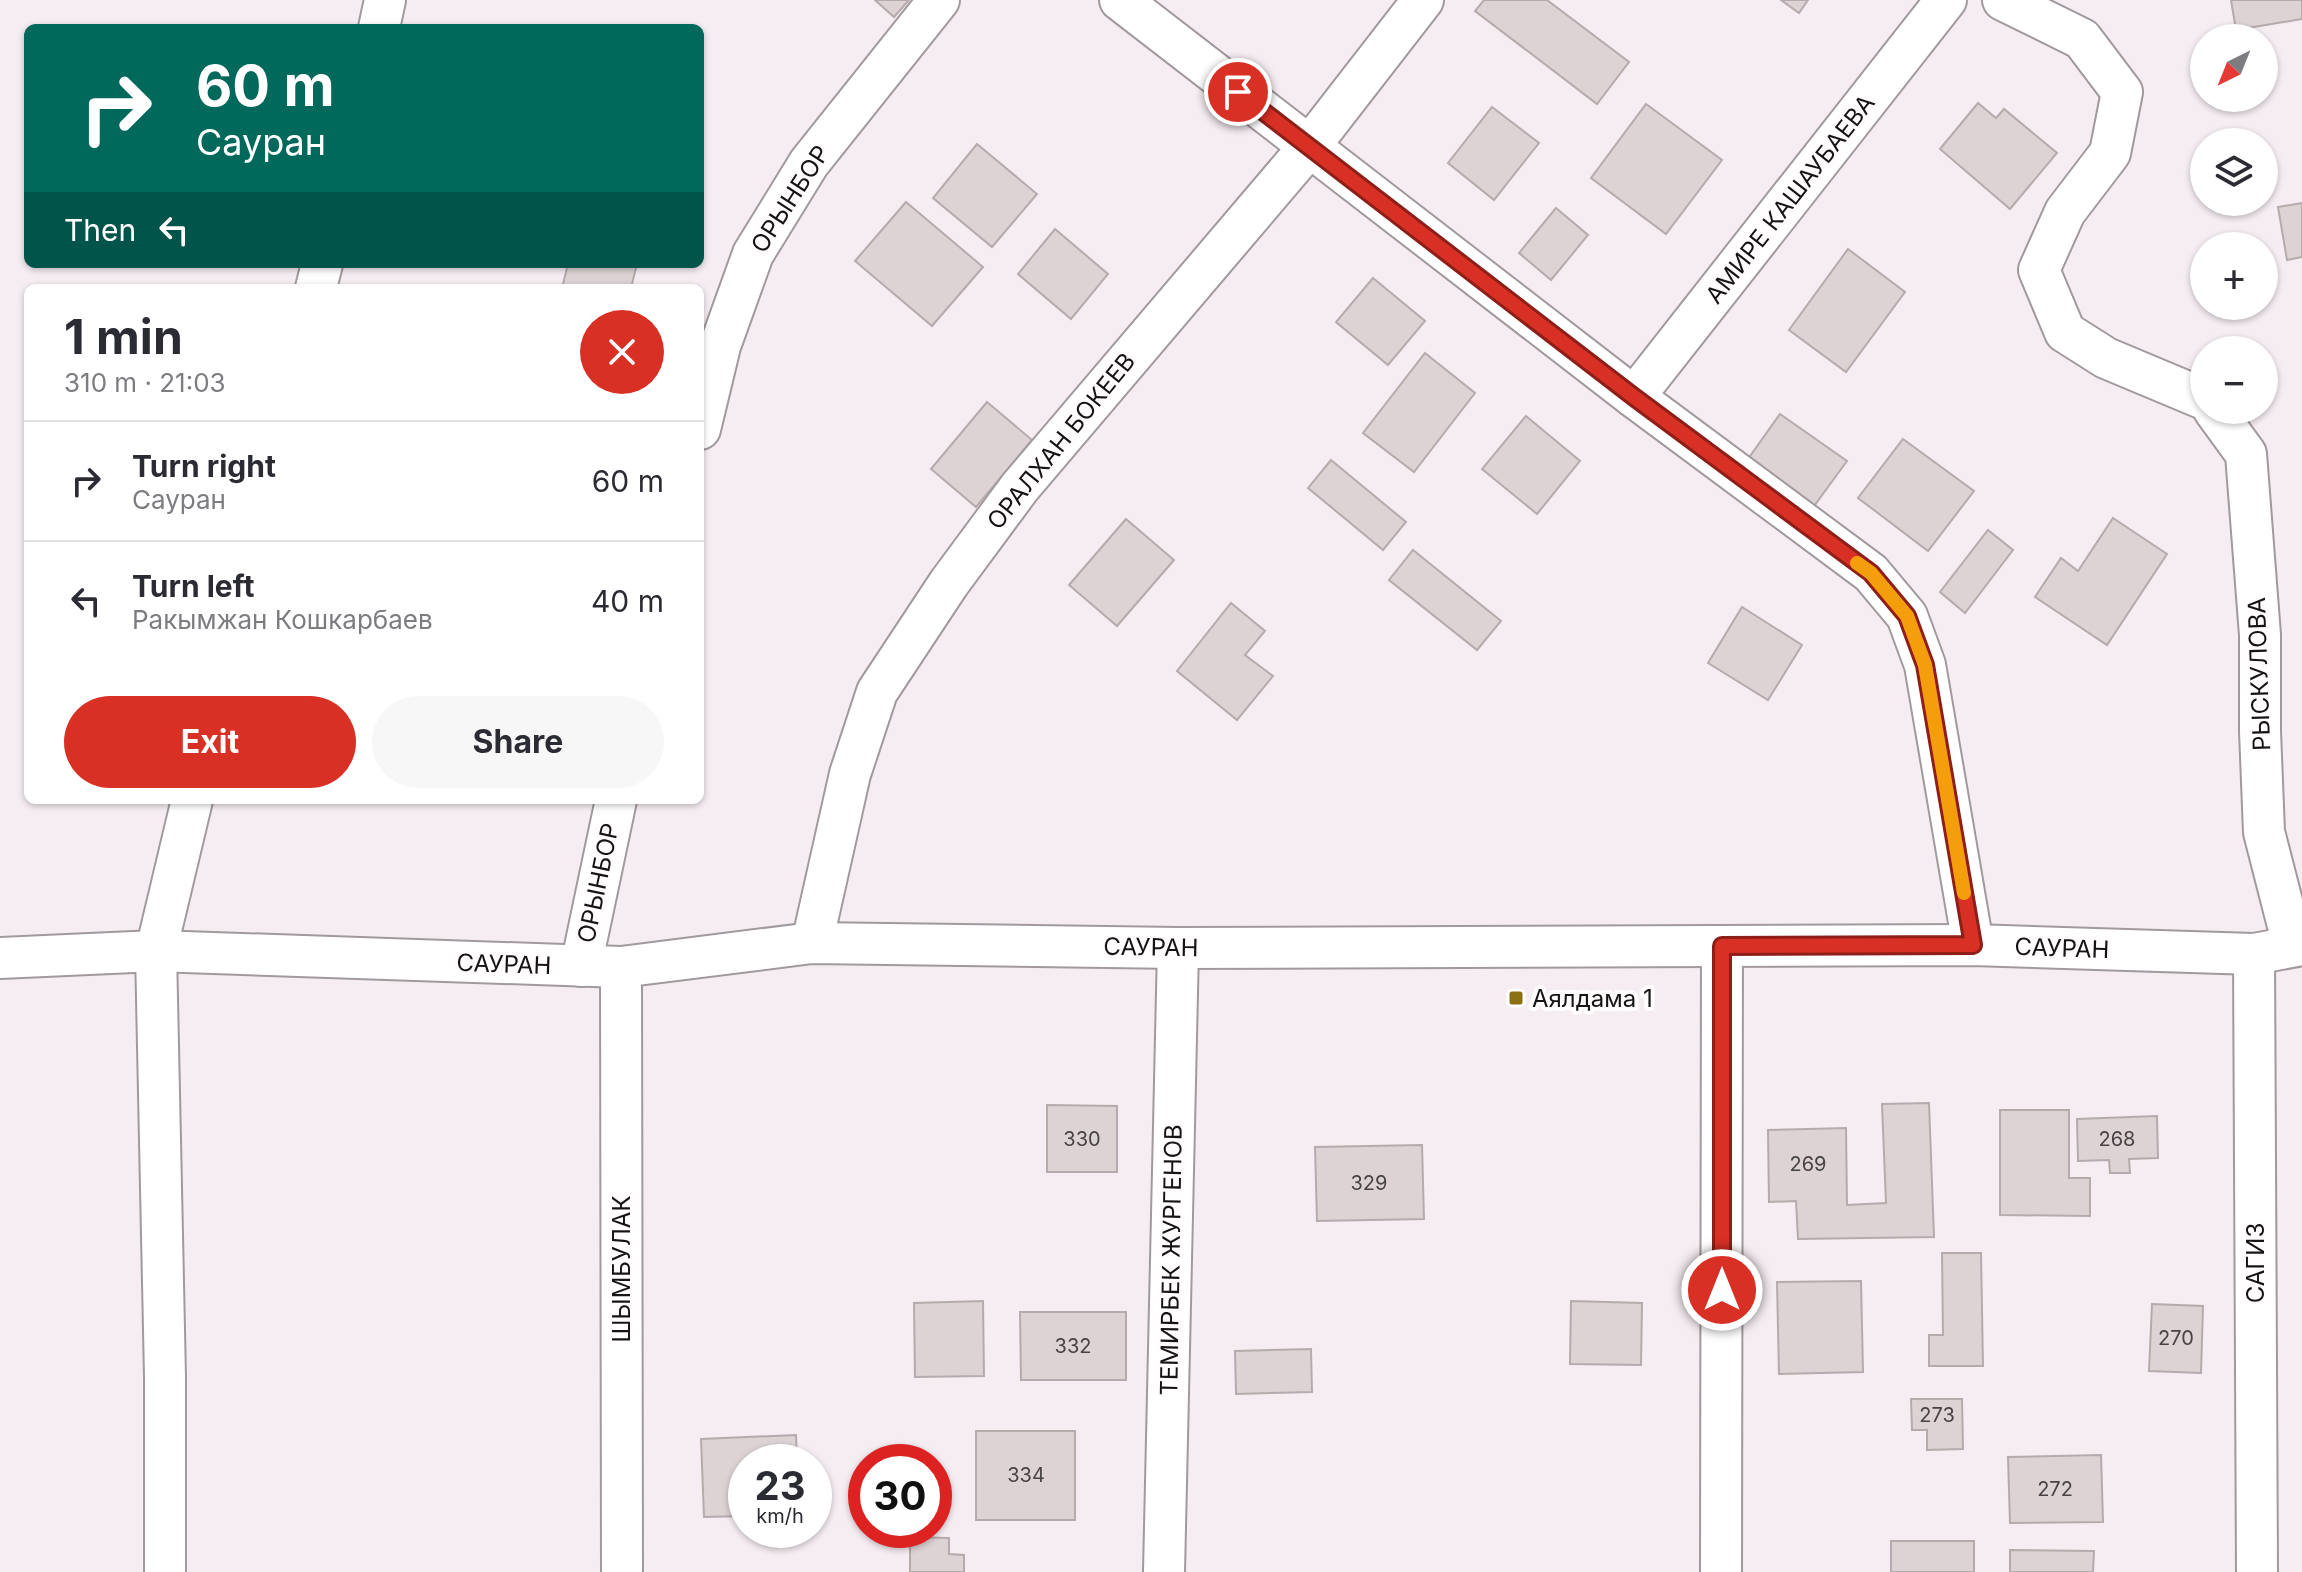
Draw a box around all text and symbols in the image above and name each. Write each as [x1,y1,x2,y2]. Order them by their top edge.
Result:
north arrow [2190,24,2278,112]
map controls [2190,24,2278,424]
text: 60 m [196,52,335,120]
icon: right [64,56,168,160]
pin [1204,58,1272,126]
icon: arrive [1216,70,1260,114]
street label: АМИРЕ КАШАУБАЕВА [1699,89,1881,309]
text: Сауран [196,120,326,164]
button: layers [2190,128,2278,216]
street label: ОРЫНБОР [745,140,835,258]
icon: left [152,208,196,252]
text: Then [64,212,136,248]
button: + [2190,232,2278,320]
text: 1 min [64,307,183,366]
button: close [580,310,664,394]
button: − [2190,336,2278,424]
street label: ОРАЛХАН БОКЕЕВ [981,347,1141,535]
text: 310 m · 21:03 [64,367,226,398]
text: Turn right [132,448,276,484]
icon: right [64,459,108,503]
text: 60 m [592,463,664,499]
text: Сауран [132,484,226,515]
text: Turn left [132,568,254,604]
icon: left [64,579,108,623]
text: 40 m [591,583,664,619]
street label: РЫСКУЛОВА [2242,597,2276,751]
text: Ракымжан Кошкарбаев [132,604,433,635]
button: Exit [64,696,356,788]
button: Share [372,696,664,788]
street label: ОРЫНБОР [571,820,625,946]
street label: САУРАН [1103,932,1199,962]
street label: САУРАН [2014,932,2110,964]
street label: САУРАН [456,948,552,980]
place label: Аялдама 1 [1532,984,1653,1013]
marker: Аялдама 1 [1507,989,1525,1007]
street label: ТЕМИРБЕК ЖУРГЕНОВ [1154,1124,1188,1396]
house number: 330 [1063,1127,1101,1151]
house number: 268 [2099,1127,2135,1151]
house number: 269 [1789,1152,1827,1176]
house number: 329 [1351,1171,1387,1195]
street label: ШЫМБУЛАК [607,1195,636,1343]
street label: САГИЗ [2241,1223,2270,1303]
position arrow [1680,1248,1764,1332]
house number: 270 [2158,1326,2194,1350]
house number: 332 [1055,1334,1091,1358]
house number: 273 [1919,1403,1955,1427]
speed limit sign: 30 [848,1444,952,1548]
text: 23 [754,1461,806,1510]
house number: 334 [1007,1463,1045,1487]
house number: 272 [2037,1477,2073,1501]
text: km/h [756,1504,804,1528]

